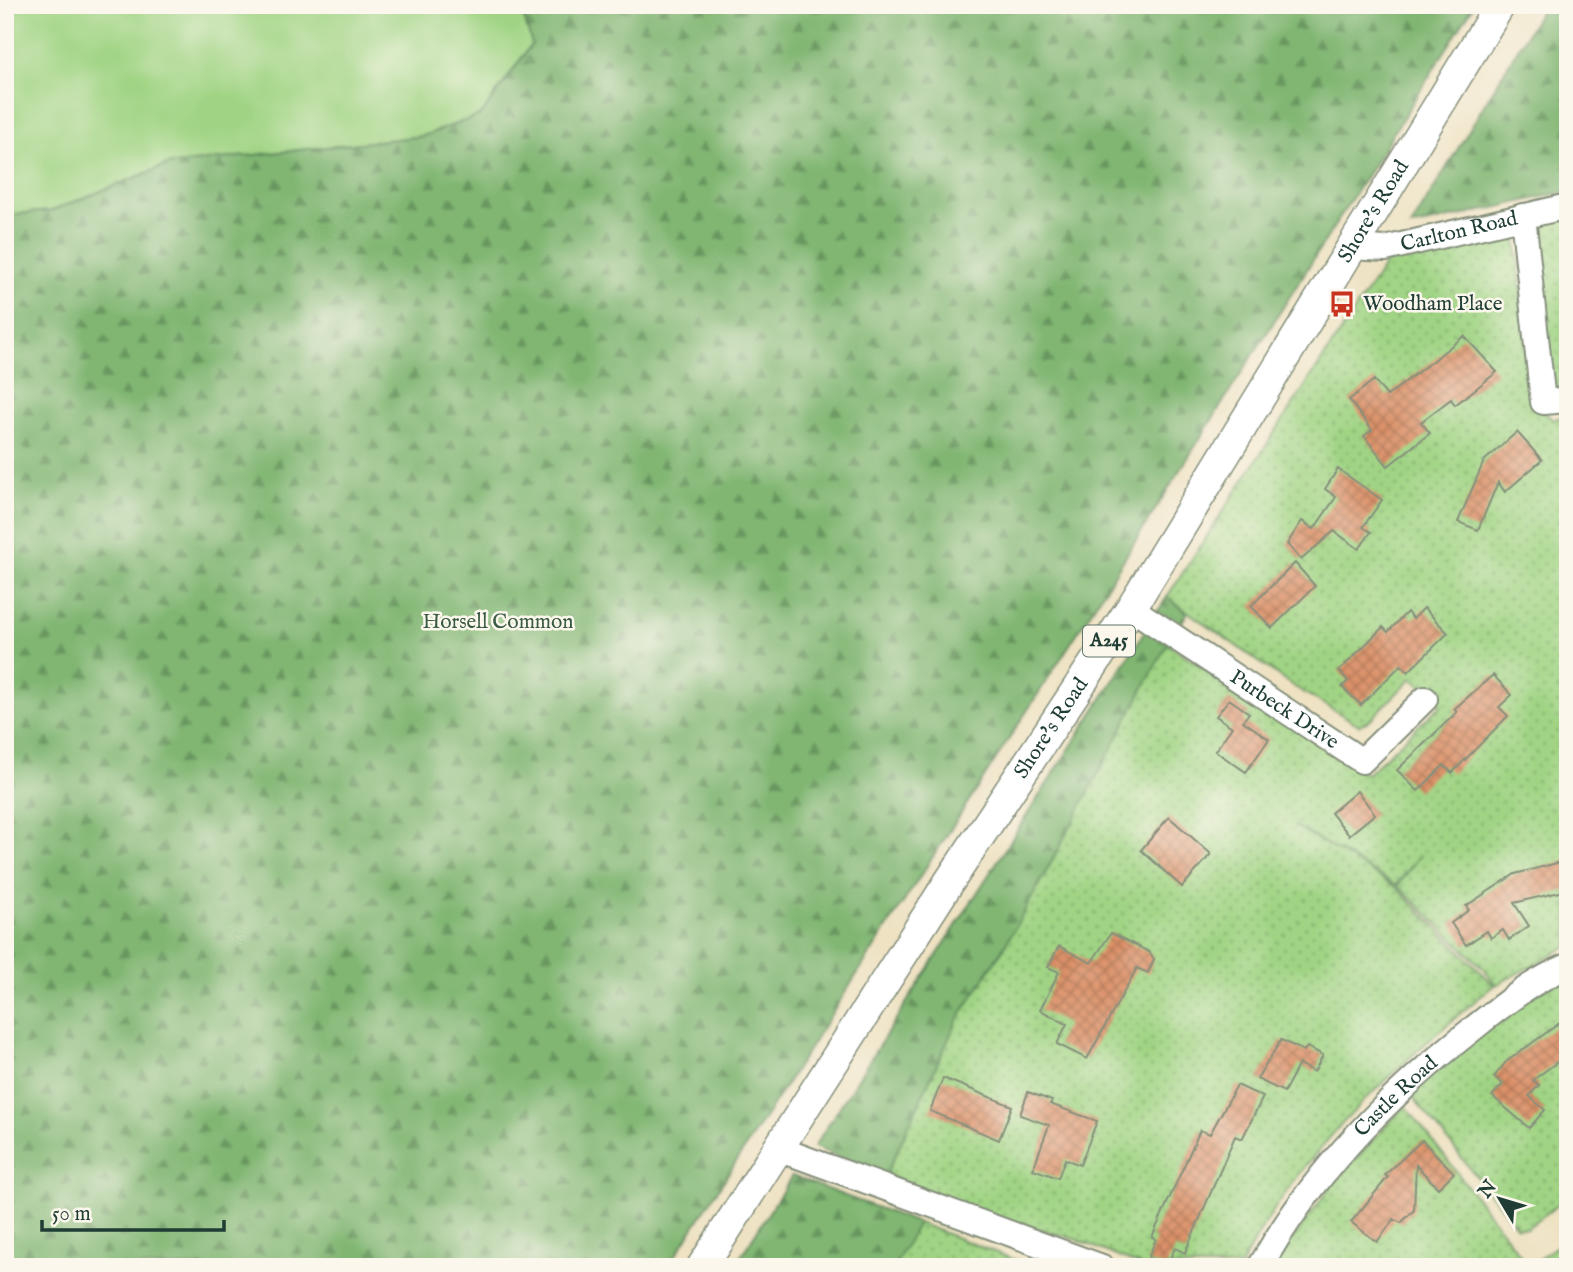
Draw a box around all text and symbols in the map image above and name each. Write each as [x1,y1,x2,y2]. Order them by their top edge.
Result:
street label: Shore's Road [1332,155,1416,268]
street label: Carlton Road [1398,205,1521,258]
bus stop icon: Woodham Place [1327,289,1357,319]
place label: Woodham Place [1363,291,1503,318]
park label: Horsell Common [423,609,573,636]
road number: A245 [1083,626,1135,656]
street label: Purbeck Drive [1225,664,1344,756]
street label: Shore's Road [1008,672,1095,784]
street label: Castle Road [1348,1049,1444,1143]
north arrow [1464,1164,1534,1234]
text: N [1473,1175,1503,1204]
scale bar [42,1188,224,1232]
text: 50 m [52,1201,91,1228]

